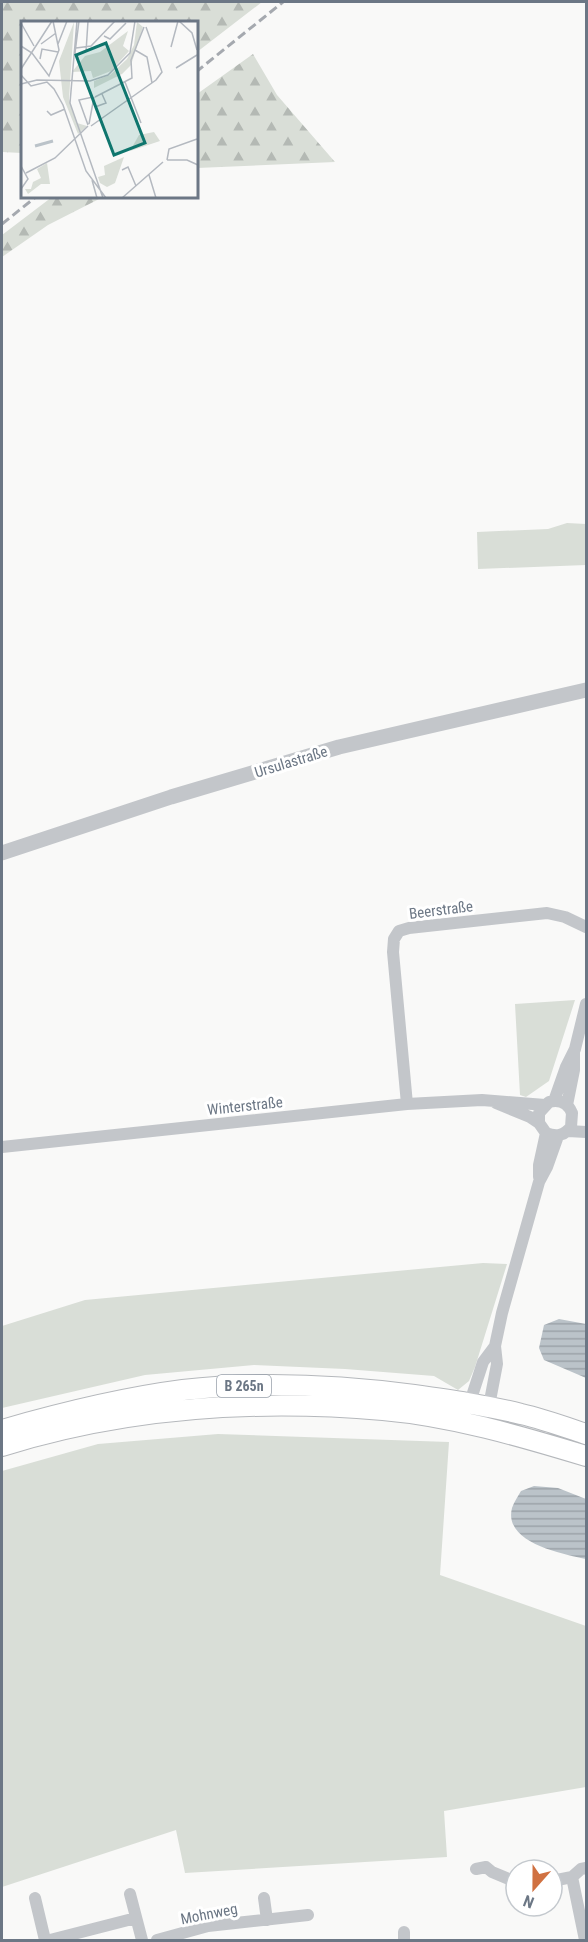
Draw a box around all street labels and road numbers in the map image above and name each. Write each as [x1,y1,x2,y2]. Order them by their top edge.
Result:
street label: Ursulastraße [252,742,330,782]
street label: Beerstraße [408,897,474,923]
street label: Winterstraße [206,1093,284,1119]
road number: B 265n [217,1375,271,1397]
street label: Mohnweg [179,1900,239,1928]

